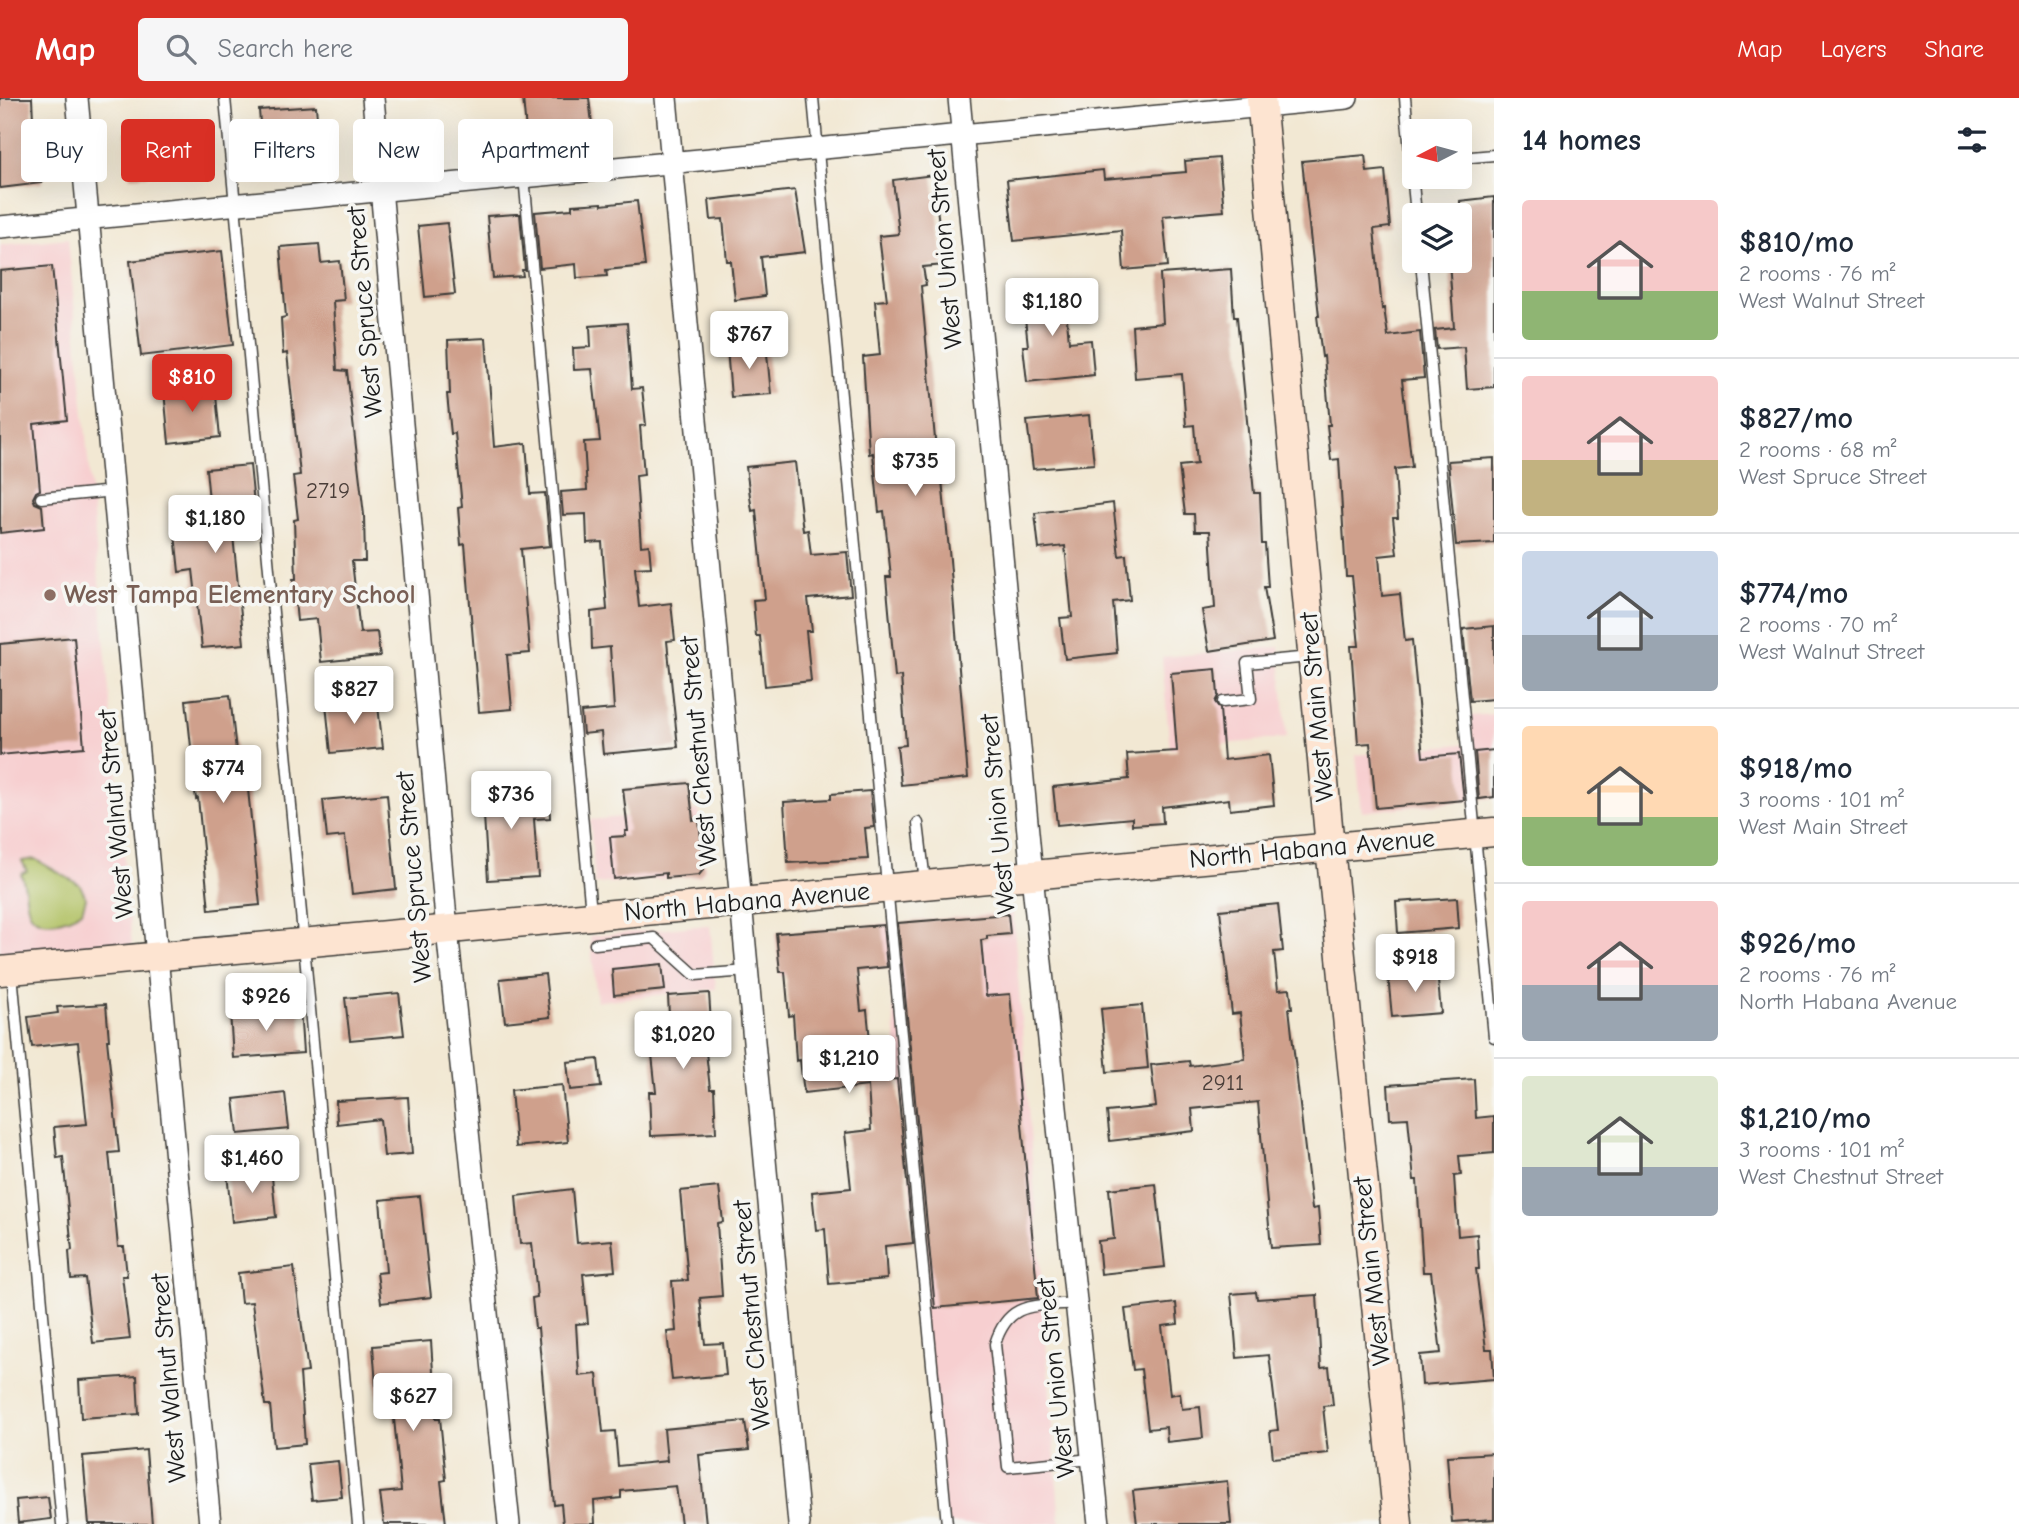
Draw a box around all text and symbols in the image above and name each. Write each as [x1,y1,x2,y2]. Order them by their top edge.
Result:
search box [138,18,628,81]
text: Map [35,30,96,68]
icon: search [162,30,200,68]
text: Search here [218,34,353,64]
text: Map [1737,35,1783,63]
text: Layers [1821,35,1886,63]
text: Share [1924,35,1984,63]
chip: Buy [21,119,107,182]
chip: Rent [121,119,215,182]
chip: Filters [229,119,339,182]
chip: New [353,119,444,182]
chip: Apartment [458,119,613,182]
north arrow [1402,119,1472,189]
map controls [1402,119,1472,273]
icon: filters [1953,121,1991,159]
text: 14 homes [1522,123,1641,158]
street label: West Union Street [921,146,969,350]
button: layers [1402,203,1472,273]
street label: West Spruce Street [341,204,389,419]
text: $810/mo [1739,225,1854,260]
icon: home [1578,228,1662,312]
text: 2 rooms · 76 m² [1739,260,1895,287]
pin: $1,180 [995,278,1109,338]
text: $1,180 [1021,287,1083,314]
text: West Walnut Street [1739,287,1924,314]
pin: $767 [708,312,790,371]
text: $767 [726,320,772,347]
pin: $810 [151,354,233,414]
text: $810 [168,363,216,390]
text: $827/mo [1739,401,1853,436]
icon: home [1578,404,1662,488]
text: 2 rooms · 68 m² [1739,436,1897,463]
pin: $735 [874,438,956,498]
text: $735 [891,447,939,474]
text: West Spruce Street [1739,463,1926,490]
house number: 2719 [306,477,350,504]
pin: $1,180 [158,496,272,555]
text: $1,180 [184,504,246,531]
text: $774/mo [1739,576,1848,611]
icon: home [1578,579,1662,663]
place label: West Tampa Elementary School [64,580,416,610]
marker: West Tampa Elementary School [42,587,58,603]
street label: West Main Street [1294,609,1340,803]
text: 2 rooms · 70 m² [1739,611,1897,638]
street label: West Chestnut Street [674,633,724,867]
text: West Walnut Street [1739,638,1924,665]
pin: $827 [313,666,395,726]
text: $827 [330,675,378,702]
street label: West Walnut Street [92,707,140,920]
street label: West Union Street [974,711,1022,915]
pin: $774 [182,746,264,805]
text: $918/mo [1739,751,1852,786]
text: $774 [201,754,245,781]
icon: home [1578,754,1662,838]
street label: West Spruce Street [390,769,438,984]
pin: $736 [470,772,552,831]
text: $736 [487,780,535,807]
text: 3 rooms · 101 m² [1739,786,1904,813]
text: West Main Street [1739,813,1907,840]
street label: North Habana Avenue [1188,823,1436,875]
street label: North Habana Avenue [623,876,871,928]
text: $926/mo [1739,926,1856,961]
icon: home [1578,929,1662,1013]
pin: $918 [1374,934,1456,994]
text: $918 [1392,943,1438,970]
text: 2 rooms · 76 m² [1739,961,1895,988]
pin: $926 [225,974,307,1033]
text: $926 [241,982,291,1009]
text: North Habana Avenue [1739,988,1957,1015]
pin: $1,020 [626,1012,740,1071]
text: $1,020 [650,1020,716,1047]
pin: $1,210 [792,1035,906,1095]
text: $1,210 [819,1044,879,1071]
house number: 2911 [1202,1069,1244,1096]
text: $1,210/mo [1739,1101,1871,1136]
icon: home [1578,1104,1662,1188]
pin: $1,460 [195,1136,309,1195]
text: 3 rooms · 101 m² [1739,1136,1904,1163]
text: $1,460 [220,1144,284,1171]
text: West Chestnut Street [1739,1163,1943,1190]
street label: West Main Street [1347,1173,1397,1367]
street label: West Chestnut Street [727,1197,777,1431]
street label: West Walnut Street [145,1271,193,1484]
street label: West Union Street [1030,1275,1081,1479]
pin: $627 [372,1374,454,1433]
text: $627 [389,1382,437,1409]

